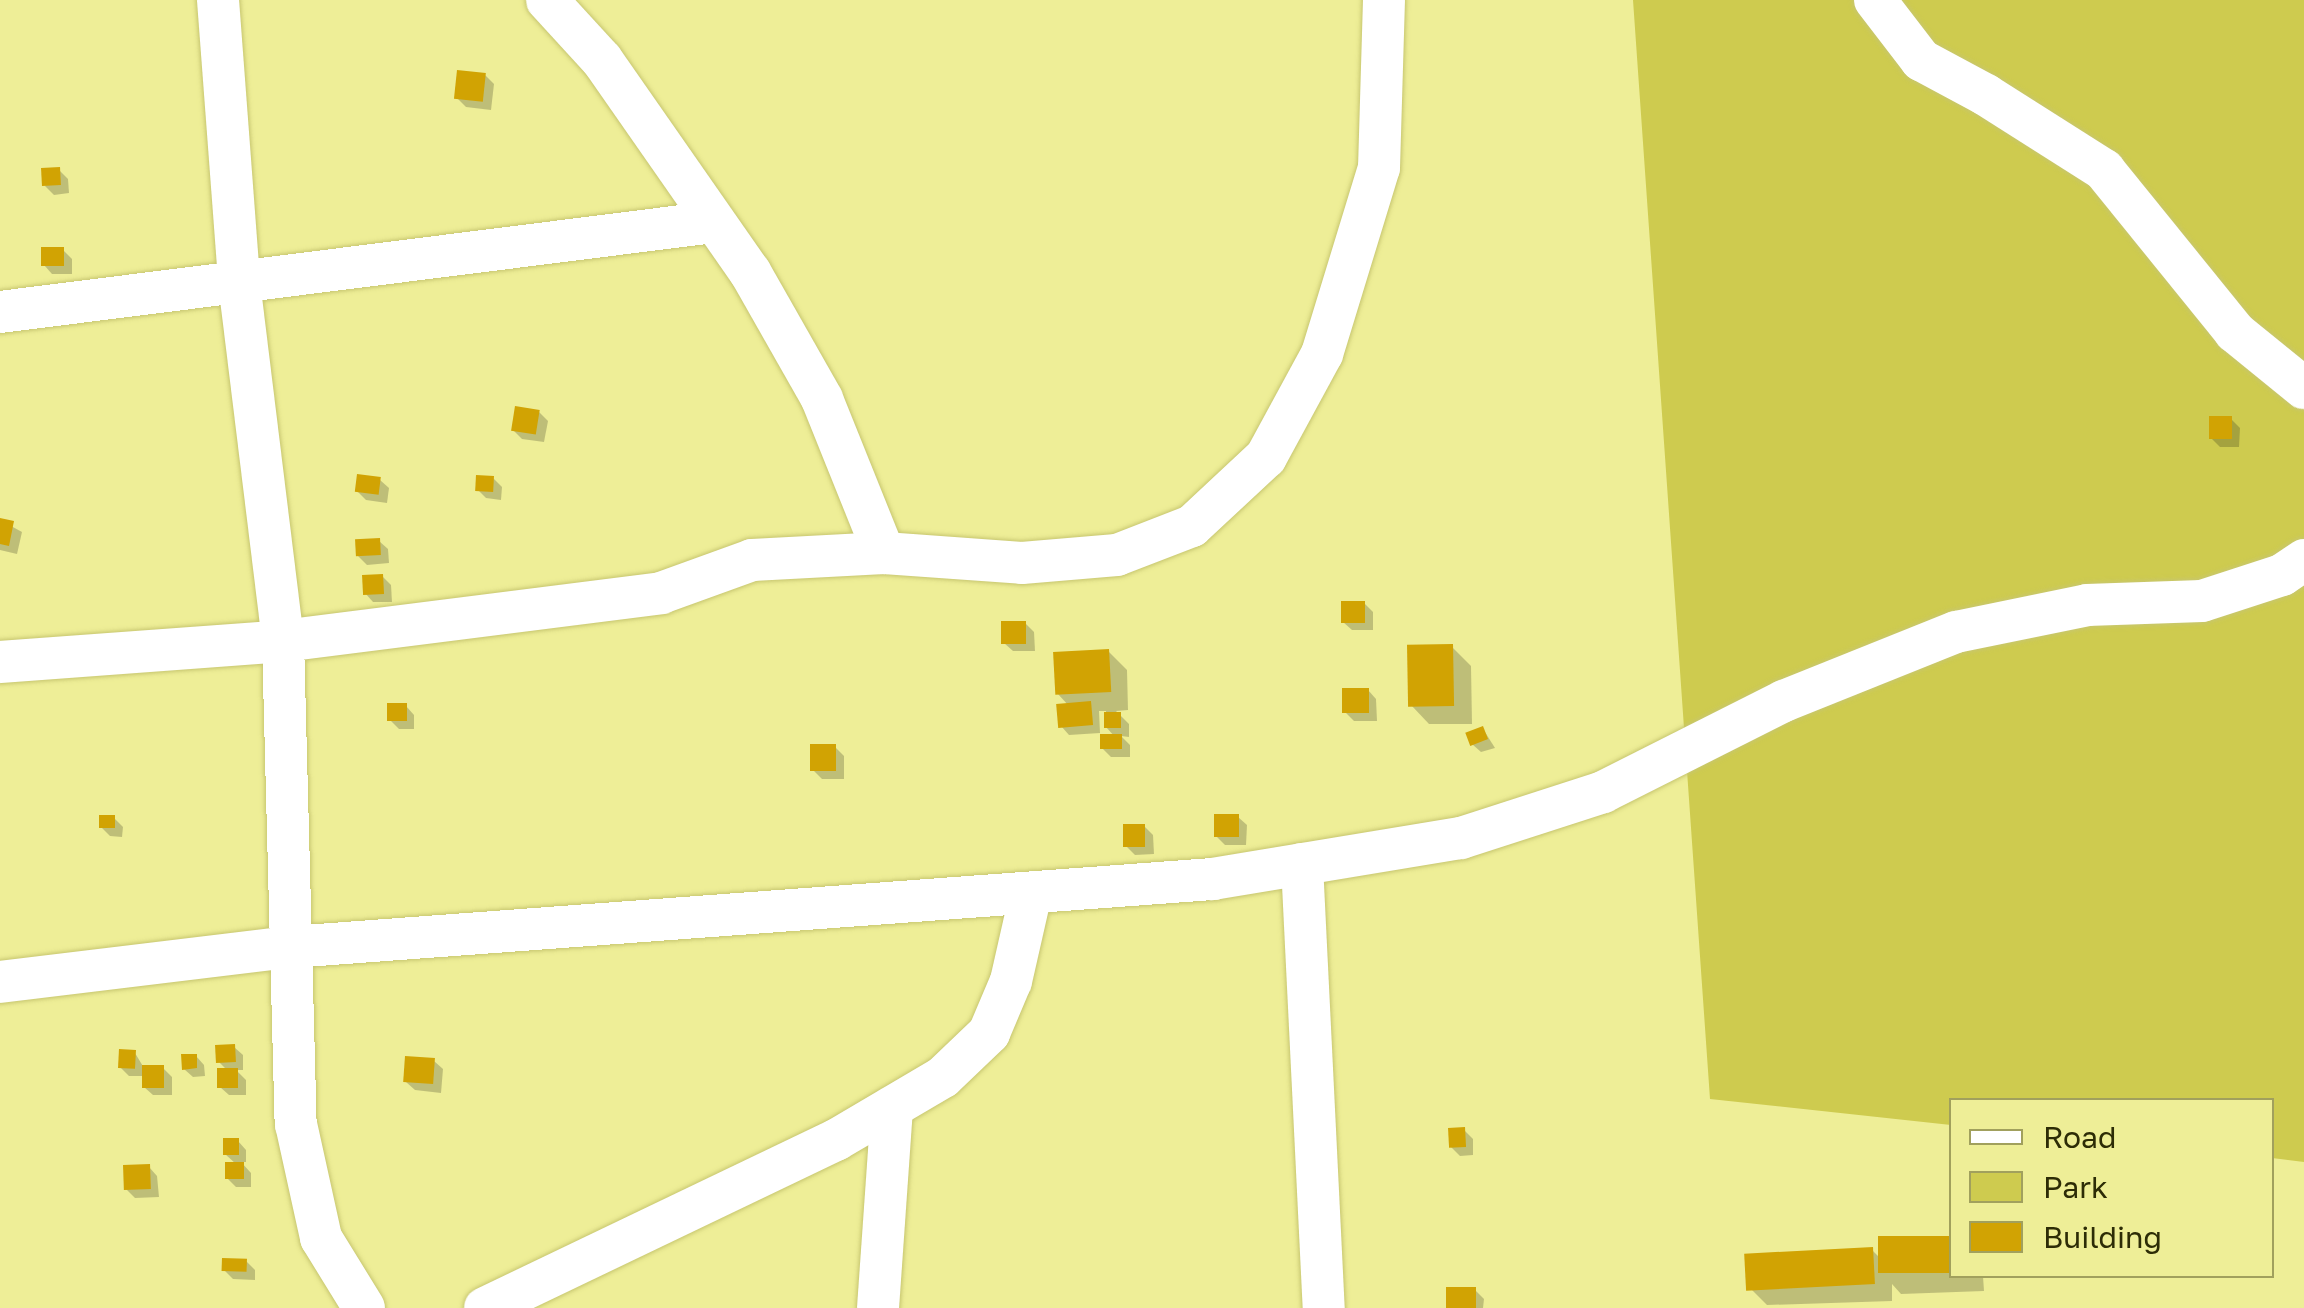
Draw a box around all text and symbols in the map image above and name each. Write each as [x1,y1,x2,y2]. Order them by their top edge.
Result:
legend [1949,1098,2274,1278]
text: Road [2043,1119,2117,1155]
text: Park [2043,1169,2108,1205]
text: Building [2043,1219,2162,1255]

